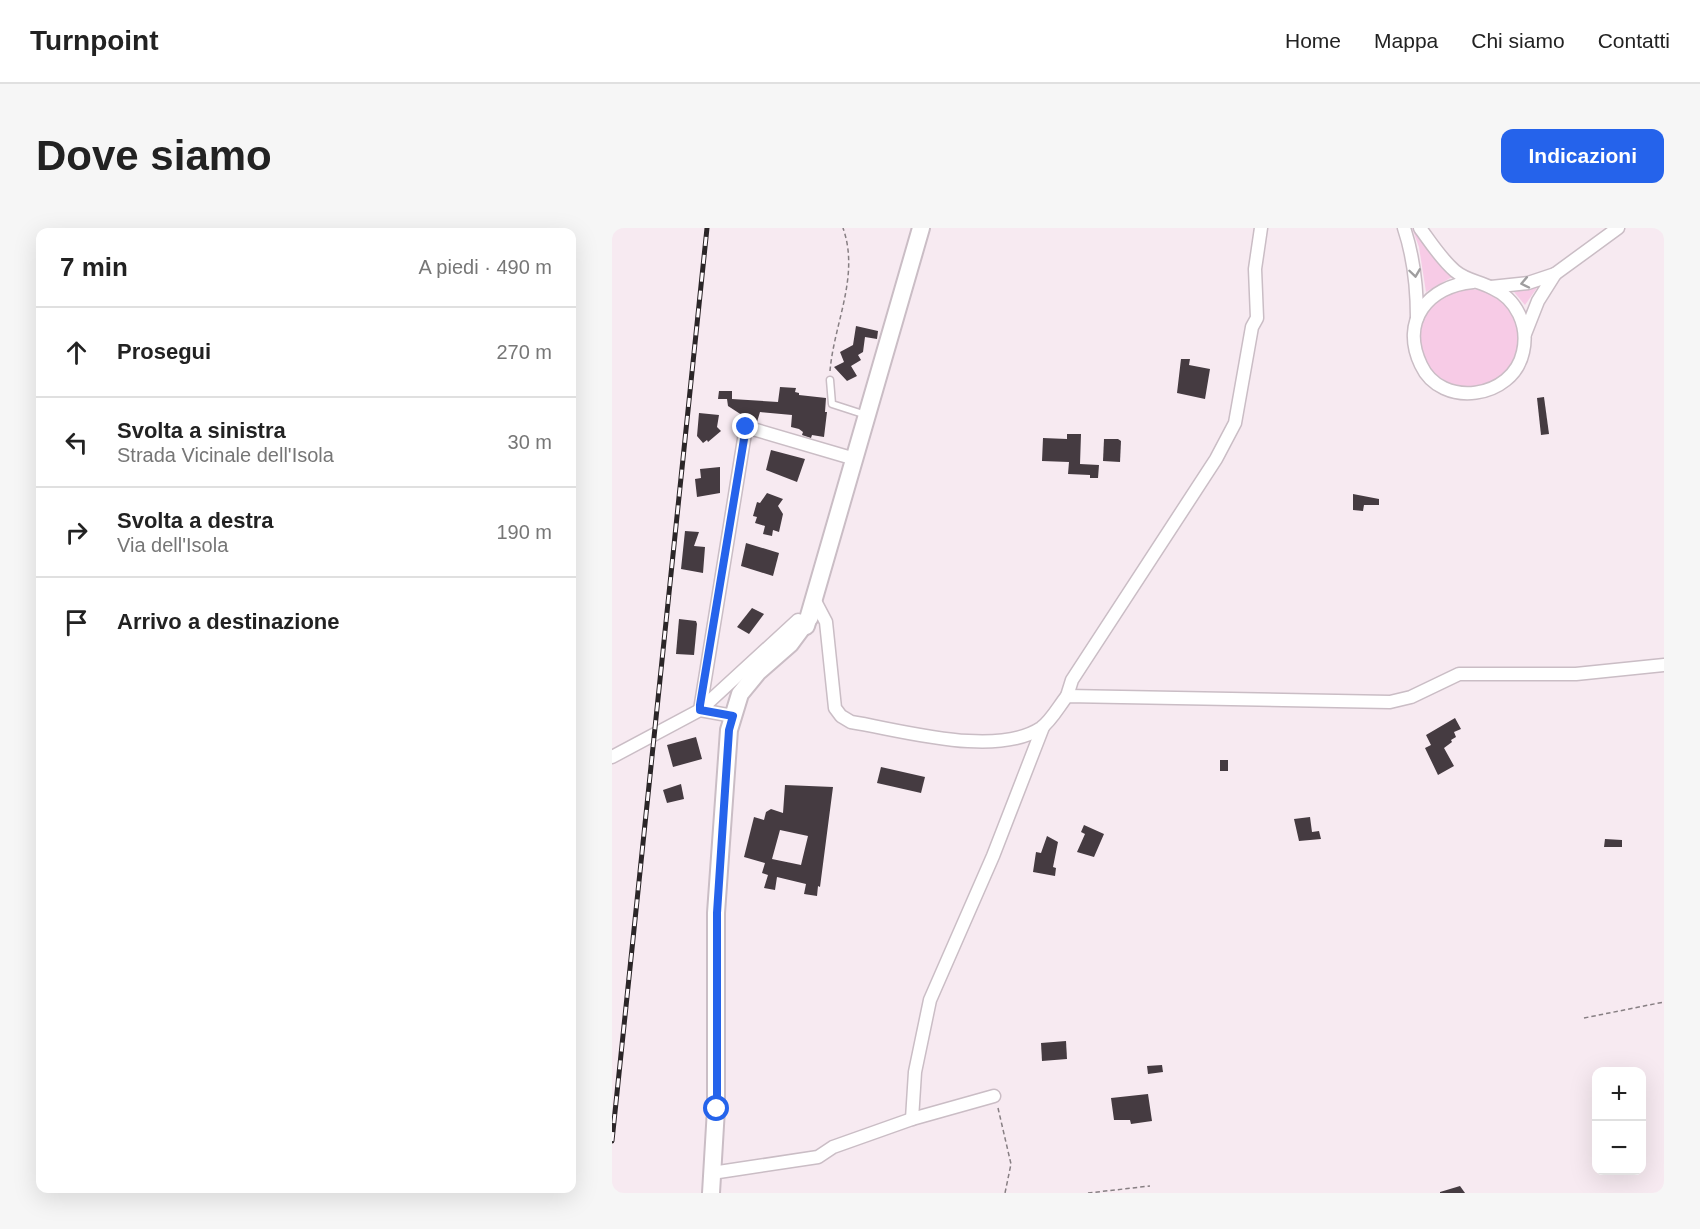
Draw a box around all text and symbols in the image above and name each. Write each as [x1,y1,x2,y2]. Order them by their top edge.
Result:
text: Turnpoint [30,25,159,56]
text: Home [1285,29,1341,52]
text: Mappa [1374,29,1438,52]
text: Chi siamo [1471,29,1565,52]
text: Contatti [1598,29,1670,52]
button: Indicazioni [1501,129,1664,183]
text: Dove siamo [36,132,272,179]
text: 7 min [60,252,128,282]
text: A piedi · 490 m [419,256,552,278]
one-way arrow [1409,268,1421,277]
one-way arrow [1521,276,1531,289]
icon: ahead [60,336,93,369]
text: Prosegui [117,339,211,364]
text: 270 m [496,341,552,363]
route end [732,413,758,439]
text: Svolta a sinistra [117,418,286,443]
icon: left [60,426,93,459]
text: 30 m [508,431,552,453]
text: Strada Vicinale dell'Isola [117,444,334,466]
text: Svolta a destra [117,508,274,533]
icon: right [60,516,93,549]
text: 190 m [496,521,552,543]
text: Via dell'Isola [117,534,228,556]
icon: arrive [60,606,93,639]
text: Arrivo a destinazione [117,609,340,634]
map controls [1592,1067,1646,1175]
button: + [1592,1067,1646,1121]
route start [703,1095,729,1121]
button: − [1592,1121,1646,1175]

